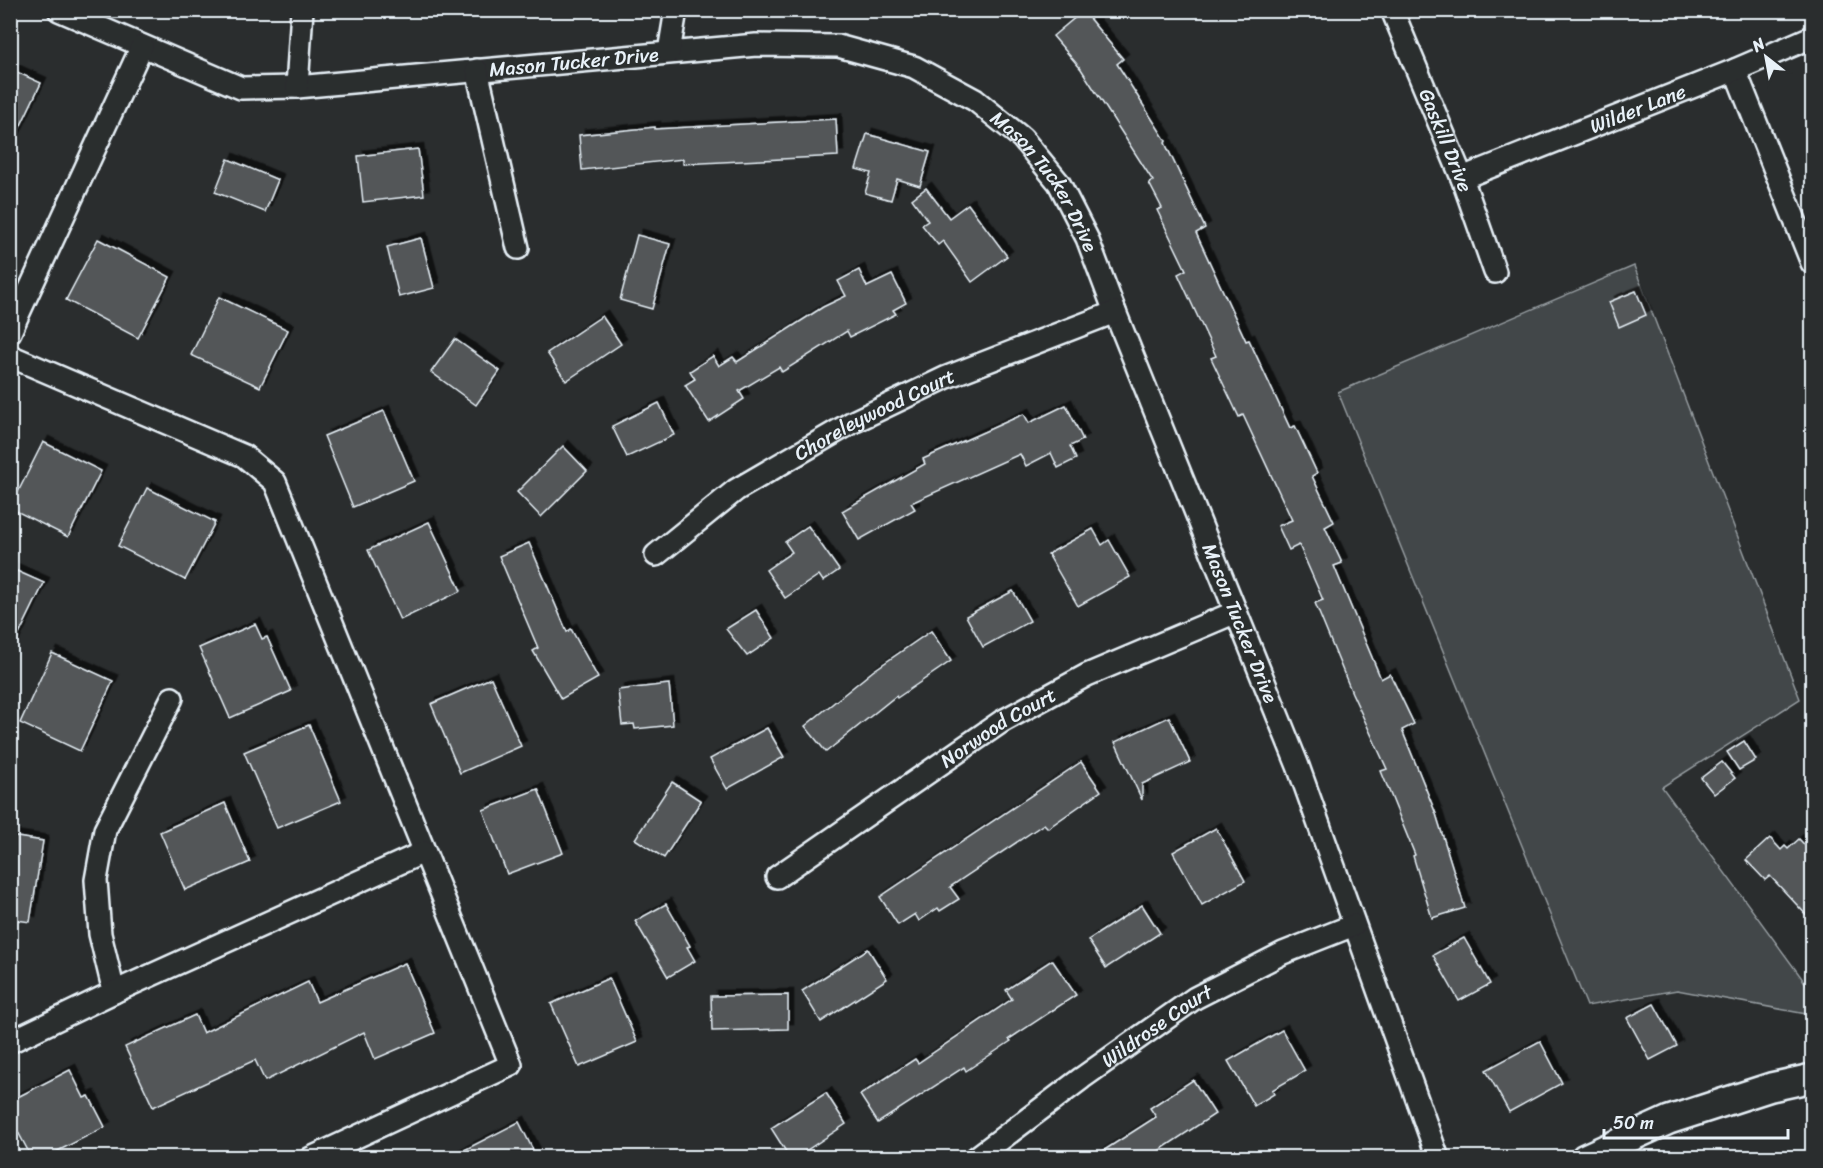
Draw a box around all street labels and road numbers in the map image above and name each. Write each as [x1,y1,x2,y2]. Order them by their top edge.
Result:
street label: Mason Tucker Drive [488,37,661,87]
street label: Wilder Lane [1584,74,1691,144]
street label: Gaskill Drive [1409,83,1483,197]
street label: Mason Tucker Drive [982,102,1108,257]
street label: Choreleywood Court [787,359,960,471]
street label: Mason Tucker Drive [1192,538,1288,709]
street label: Norwood Court [933,678,1063,778]
street label: Wildrose Court [1094,975,1220,1077]

